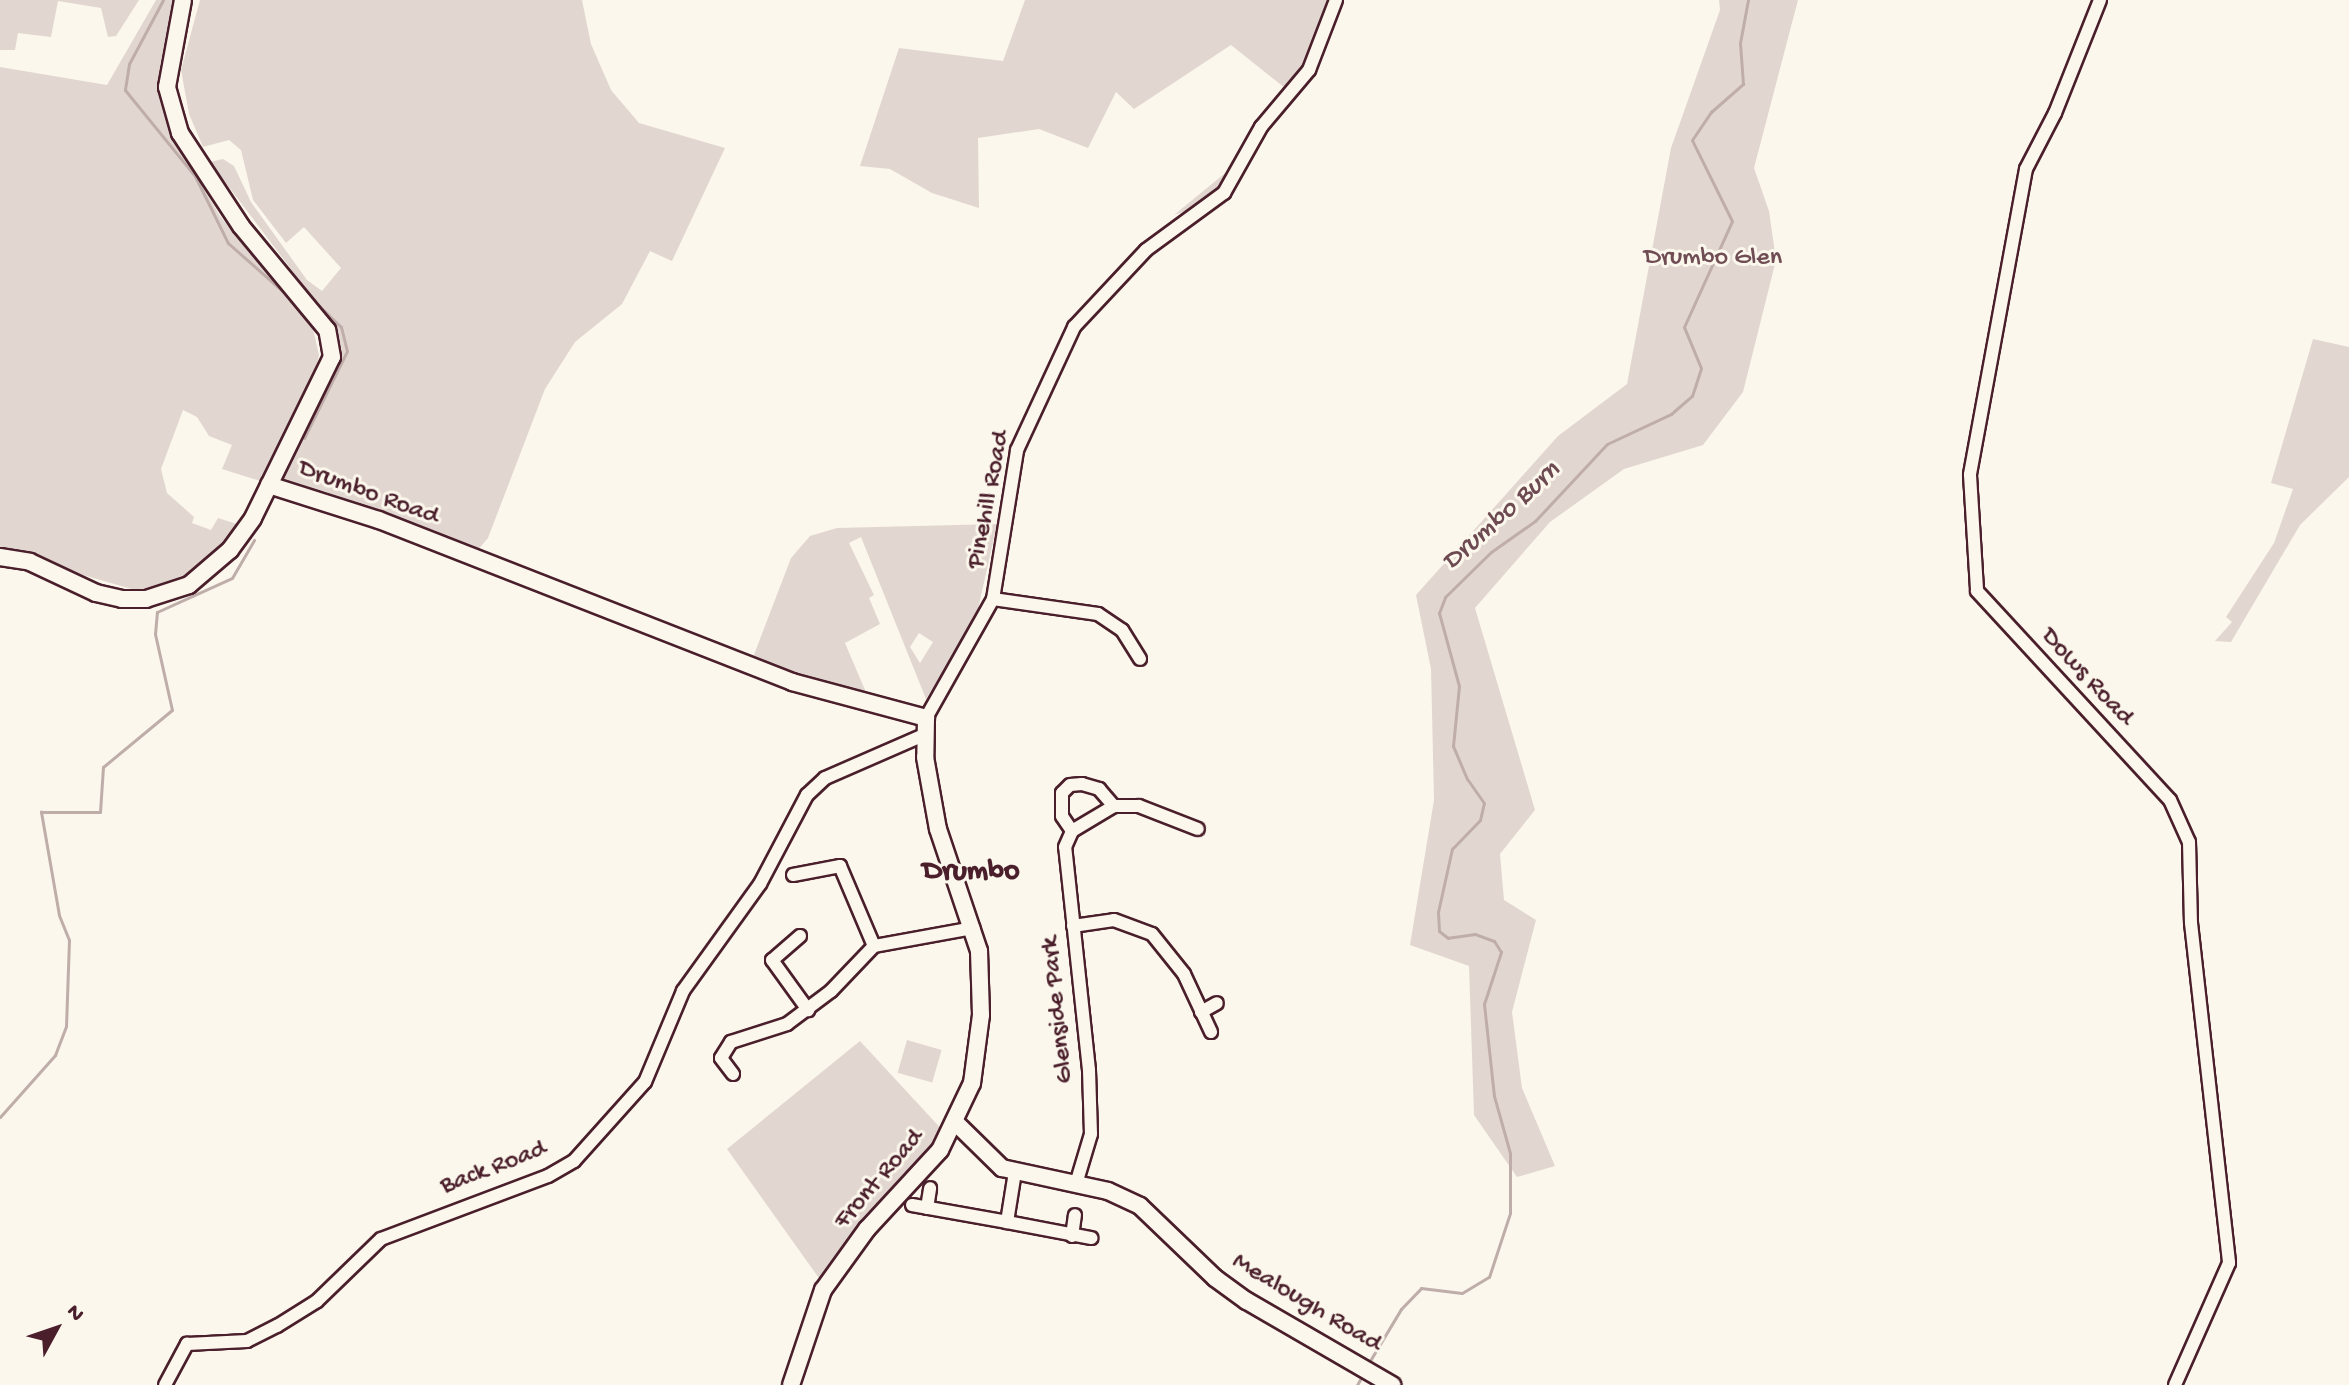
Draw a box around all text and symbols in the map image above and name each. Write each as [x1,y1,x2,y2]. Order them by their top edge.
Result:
park label: Drumbo Glen [1644,243,1782,275]
street label: Pinehill Road [961,428,1019,572]
street label: Drumbo Road [294,454,442,534]
water label: Drumbo Burn [1436,455,1568,579]
street label: Dows Road [2033,622,2139,734]
district label: Drumbo [923,855,1019,891]
street label: Glenside Park [1036,935,1082,1085]
street label: Front Road [828,1124,932,1236]
street label: Back Road [437,1135,551,1203]
street label: Mealough Road [1226,1247,1386,1361]
north arrow [16,1289,96,1369]
text: N [60,1300,89,1327]

